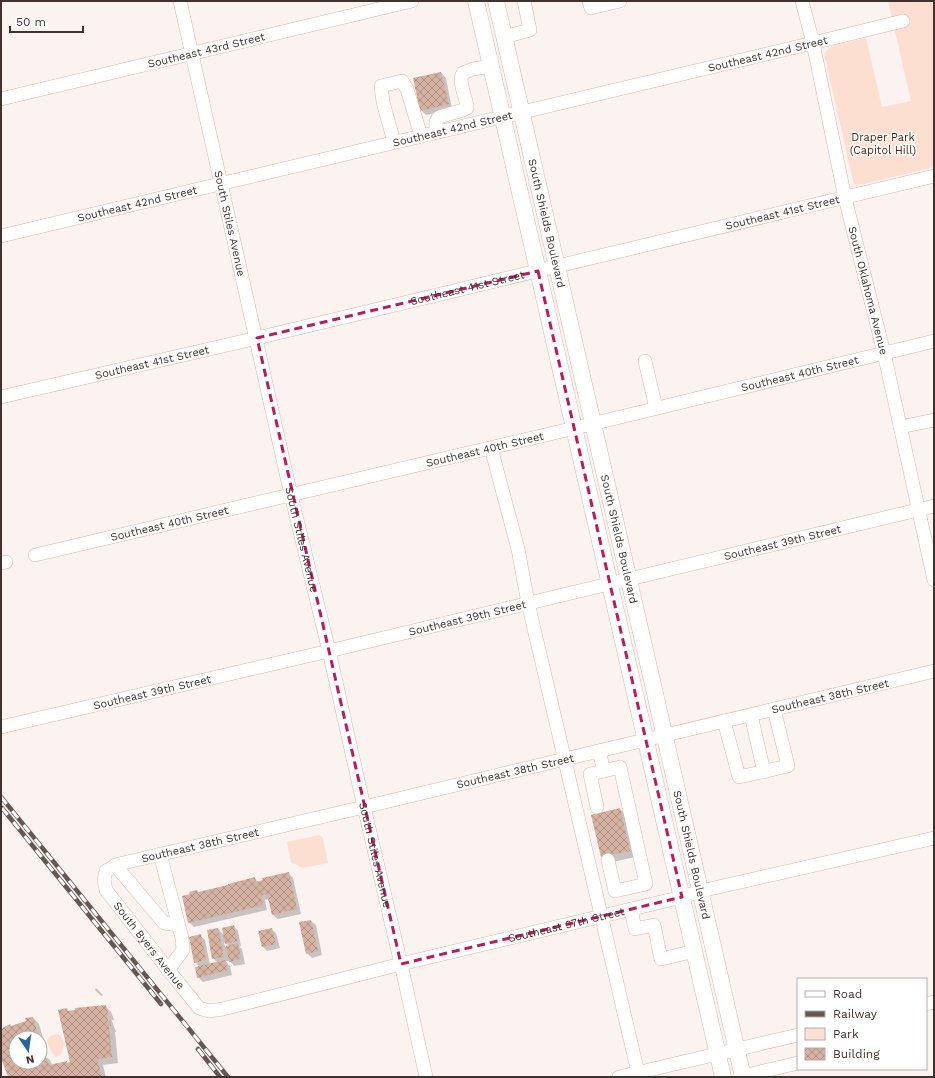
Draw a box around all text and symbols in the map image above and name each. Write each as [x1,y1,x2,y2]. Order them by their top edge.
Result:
scale bar [10,8,83,34]
text: 50 m [16,15,46,29]
street label: Southeast 43rd Street [147,30,267,71]
street label: Southeast 42nd Street [707,34,829,75]
street label: Southeast 42nd Street [391,109,514,150]
park label: Draper Park (Capitol Hill) [850,131,916,157]
street label: South Shields Boulevard [525,158,568,289]
street label: South Stiles Avenue [211,169,248,278]
street label: Southeast 42nd Street [76,184,199,225]
street label: Southeast 41st Street [724,193,841,233]
street label: South Oklahoma Avenue [845,225,890,356]
street label: Southeast 41st Street [409,268,526,308]
street label: Southeast 41st Street [94,343,211,382]
street label: Southeast 40th Street [740,353,860,395]
street label: Southeast 40th Street [425,429,545,470]
street label: South Shields Boulevard [598,473,640,605]
street label: South Stiles Avenue [282,486,320,594]
street label: Southeast 40th Street [109,504,230,544]
street label: Southeast 39th Street [723,522,843,563]
street label: Southeast 39th Street [408,598,528,639]
street label: Southeast 39th Street [92,673,213,712]
street label: Southeast 38th Street [770,677,890,716]
street label: Southeast 38th Street [455,752,575,791]
street label: South Shields Boulevard [670,789,713,921]
street label: South Stiles Avenue [356,801,394,909]
street label: Southeast 38th Street [140,826,260,865]
street label: South Byers Avenue [111,899,187,992]
street label: Southeast 37th Street [507,905,626,945]
legend [797,978,927,1070]
text: Road [833,987,862,1001]
text: Railway [833,1007,878,1021]
text: Park [833,1027,859,1041]
north arrow [8,1030,48,1070]
text: Building [833,1047,880,1061]
text: N [25,1052,36,1067]

